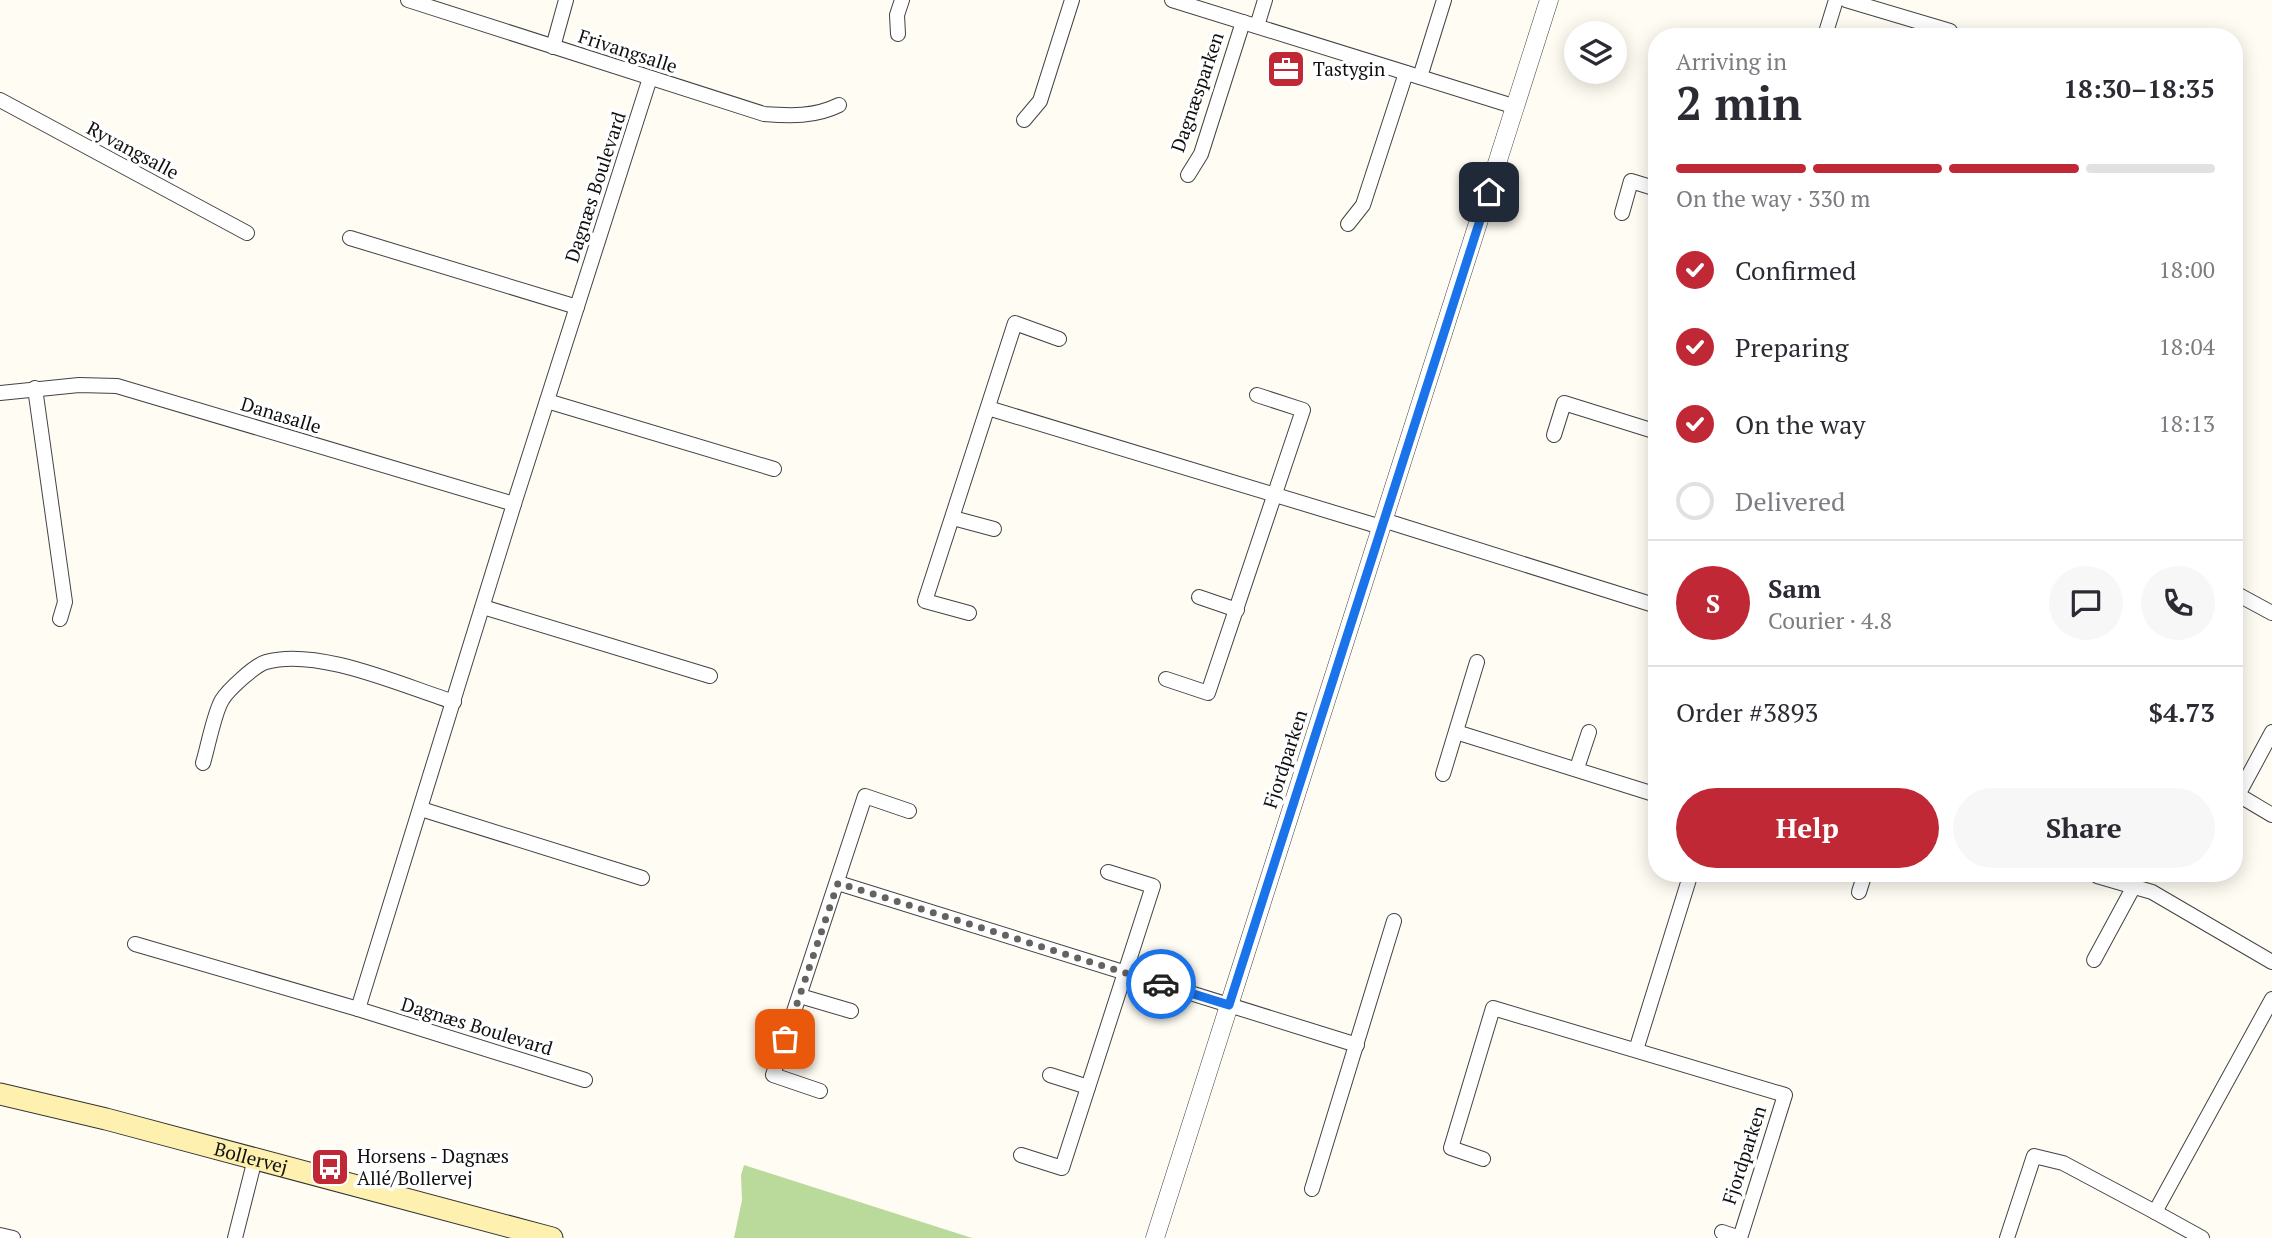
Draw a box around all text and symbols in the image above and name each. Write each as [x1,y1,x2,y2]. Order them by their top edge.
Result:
map controls [1564,21,1627,84]
button: layers [1564,21,1627,84]
street label: Frivangsalle [575,23,681,78]
street label: Dagnæsparken [1164,28,1229,155]
text: Arriving in [1676,46,1787,77]
office icon: Tastygin [1265,48,1307,90]
place label: Tastygin [1313,56,1385,81]
text: 18:30–18:35 [2063,71,2215,105]
text: 2 min [1676,72,1802,133]
street label: Dagnæs Boulevard [558,108,631,265]
street label: Ryvangsalle [83,115,184,184]
pin [1459,162,1519,222]
icon: home [1470,173,1508,211]
text: On the way · 330 m [1676,183,1870,214]
icon: check [1676,251,1714,289]
text: Confirmed [1735,253,1856,287]
text: 18:00 [2158,254,2215,285]
icon: check [1676,328,1714,366]
text: Preparing [1735,330,1848,364]
text: 18:04 [2158,331,2215,362]
street label: Danasalle [238,390,324,439]
icon: check [1676,405,1714,443]
text: On the way [1735,407,1866,441]
text: 18:13 [2158,408,2215,439]
text: Delivered [1735,484,1845,518]
button: chat [2049,566,2123,640]
button: phone [2141,566,2215,640]
text: Sam [1768,571,1821,605]
text: S [1706,586,1720,620]
text: Courier · 4.8 [1768,605,1892,636]
text: Order #3893 [1676,695,1818,729]
text: $4.73 [2149,695,2215,729]
street label: Fjordparken [1257,706,1312,811]
button: Help [1676,788,1939,868]
button: Share [1953,788,2215,868]
courier [1126,949,1196,1019]
icon: car [1142,965,1180,1003]
street label: Dagnæs Boulevard [398,991,556,1061]
pin [755,1009,815,1069]
icon: bag [766,1020,804,1058]
street label: Fjordparken [1716,1102,1771,1207]
street label: Bollervej [212,1135,291,1179]
place label: Horsens - Dagnæs Allé/Bollervej [357,1143,509,1190]
bus stop icon: Horsens - Dagnæs Allé/Bollervej [309,1146,351,1188]

